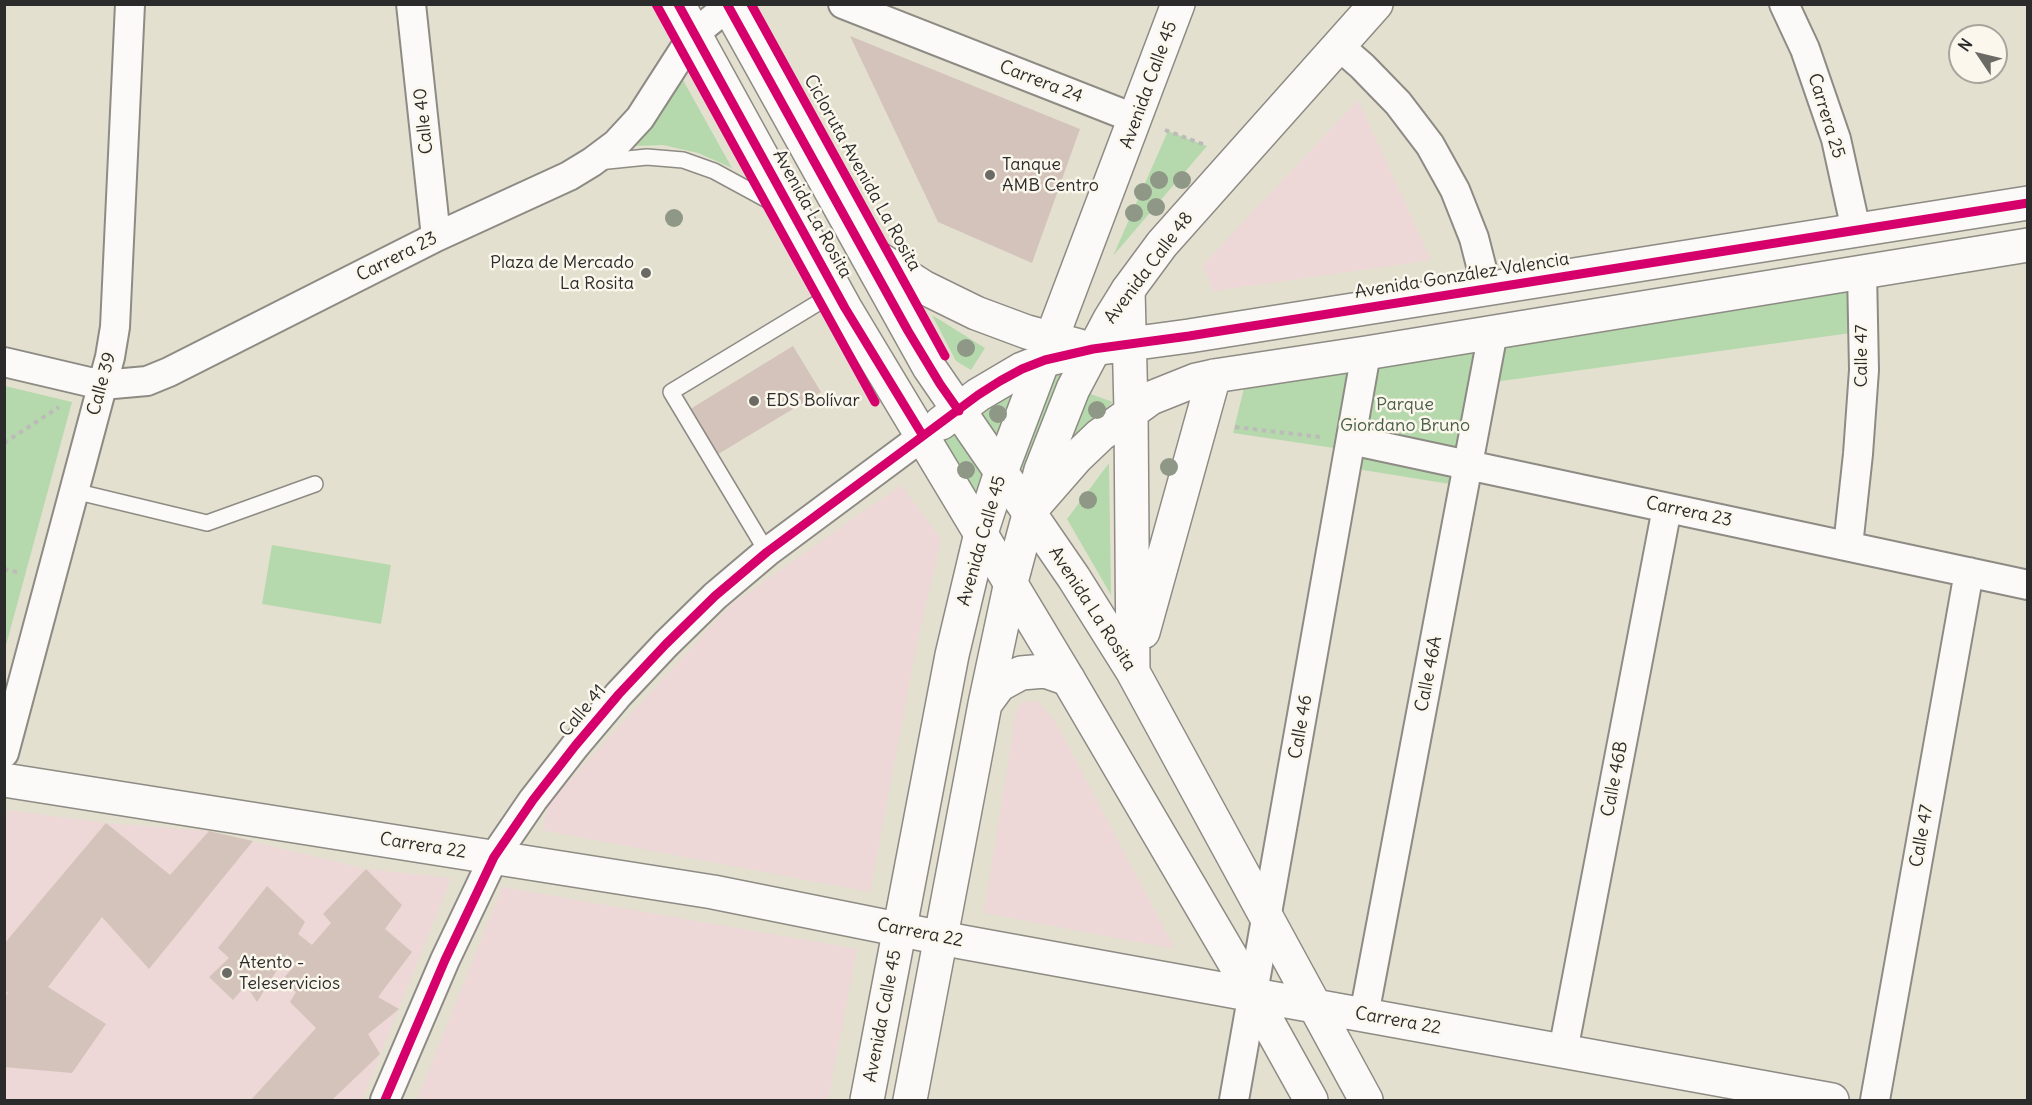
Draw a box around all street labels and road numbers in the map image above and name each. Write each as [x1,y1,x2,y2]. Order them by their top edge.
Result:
street label: Avenida Calle 45 [1116,18,1182,152]
street label: Carrera 24 [996,56,1086,108]
street label: Cicloruta Avenida La Rosita [799,71,925,275]
street label: Carrera 25 [1803,71,1849,161]
street label: Calle 40 [410,87,438,155]
street label: Avenida La Rosita [768,146,856,282]
street label: Avenida Calle 48 [1100,208,1198,328]
street label: Carrera 23 [353,227,441,287]
street label: Avenida González Valencia [1353,248,1571,304]
street label: Calle 47 [1851,324,1873,388]
street label: Calle 39 [83,350,121,418]
street label: Avenida Calle 45 [953,473,1011,609]
street label: Carrera 23 [1644,492,1734,532]
street label: Avenida La Rosita [1044,543,1140,675]
street label: Calle 46A [1411,634,1447,714]
street label: Calle 41 [555,681,611,741]
street label: Calle 46 [1285,693,1317,761]
street label: Calle 46B [1597,739,1633,819]
street label: Calle 47 [1906,803,1938,869]
street label: Carrera 22 [378,829,468,863]
street label: Carrera 22 [875,914,965,952]
street label: Avenida Calle 45 [860,948,906,1084]
street label: Carrera 22 [1353,1003,1443,1039]

